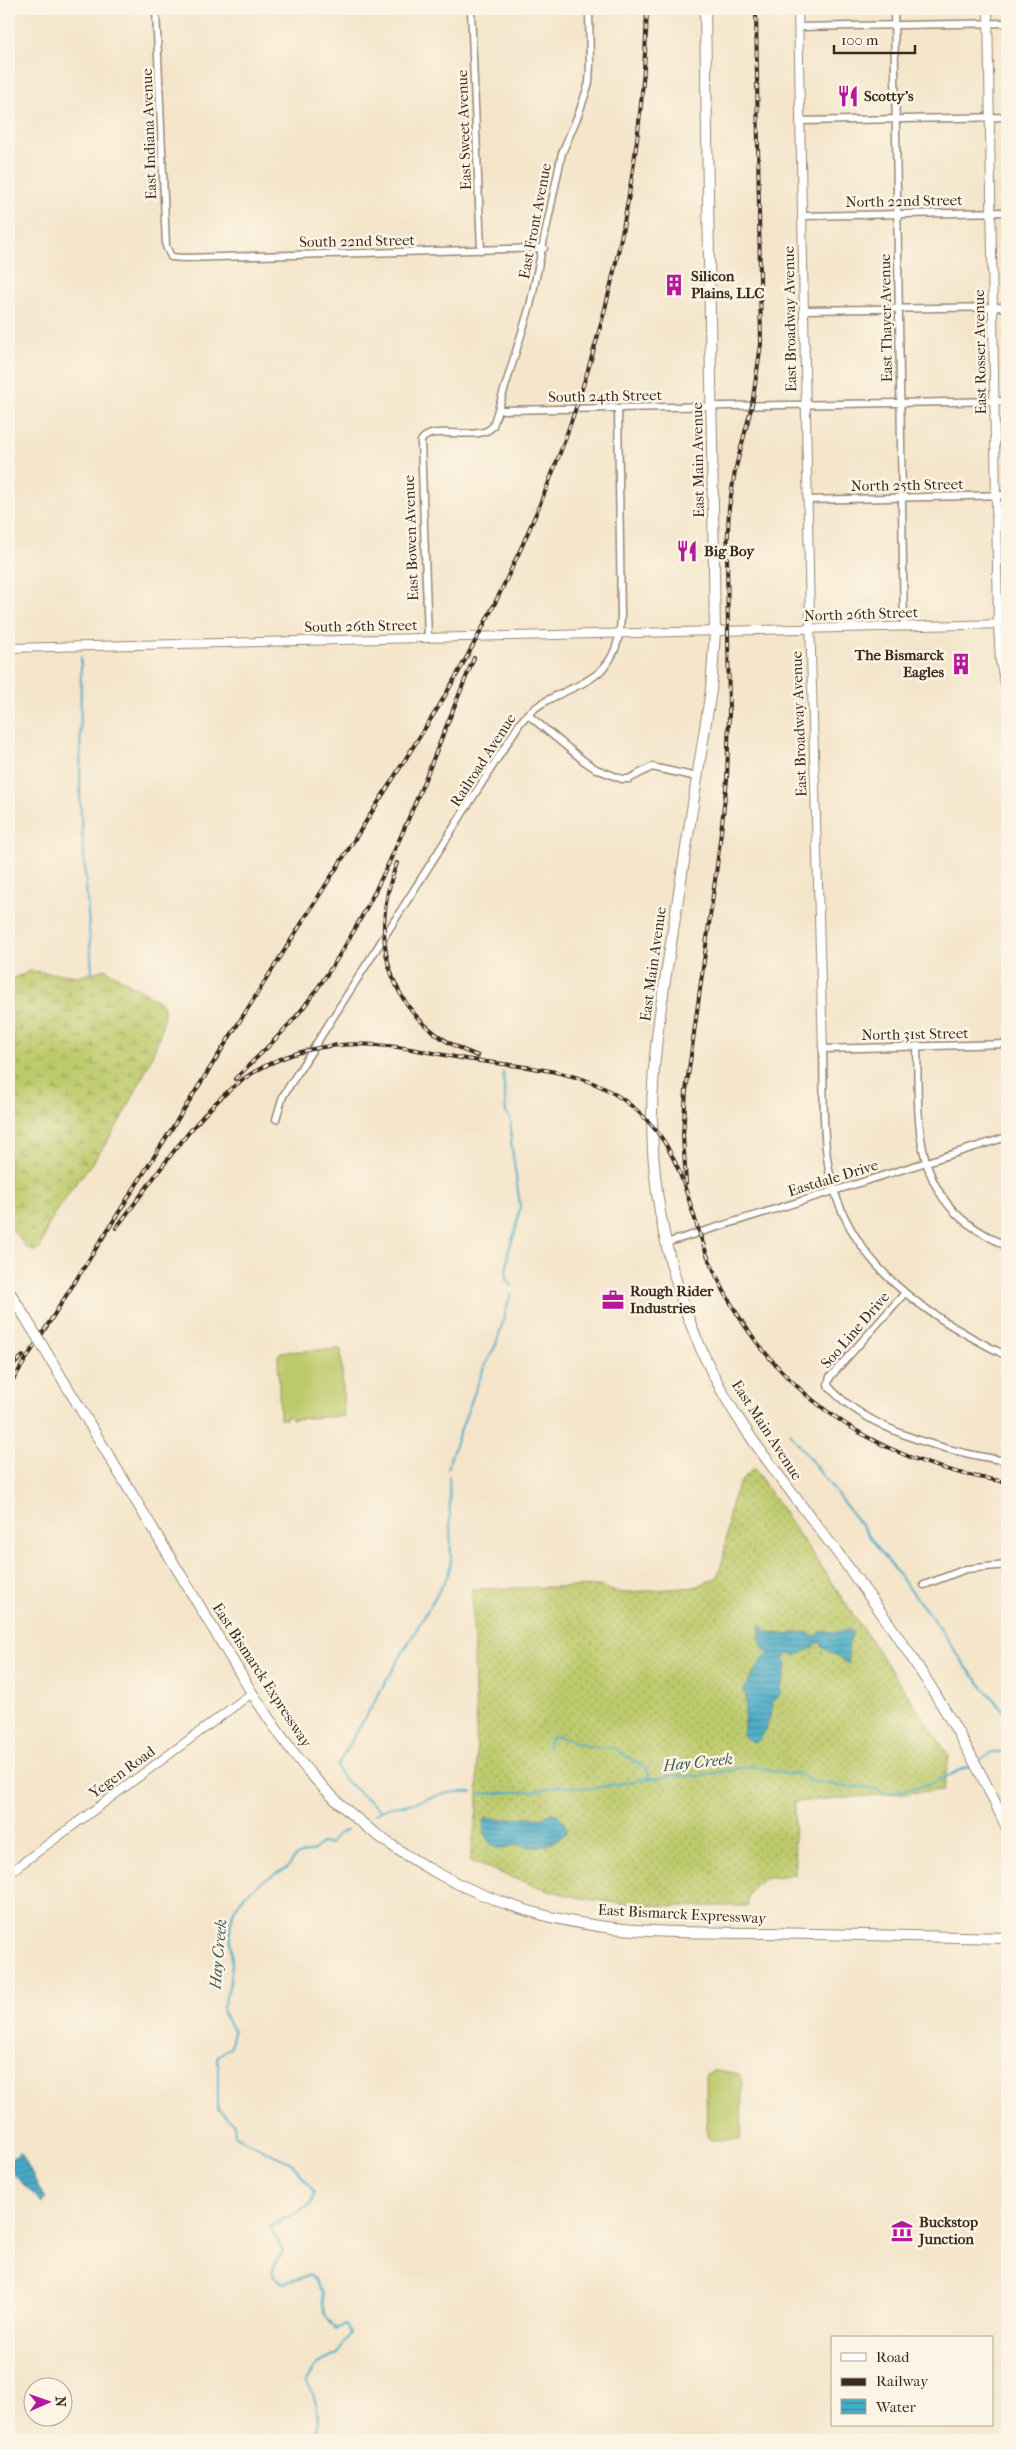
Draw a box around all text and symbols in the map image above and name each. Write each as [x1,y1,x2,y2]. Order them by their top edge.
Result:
scale bar [834,22,915,54]
text: 100 m [841,31,879,49]
street label: East Indiana Avenue [138,67,160,200]
street label: East Sweet Avenue [453,69,475,190]
restaurant icon: Scotty's [835,83,861,109]
place label: Scotty's [864,87,914,105]
street label: East Front Avenue [515,161,555,280]
street label: North 22nd Street [845,191,963,211]
street label: South 22nd Street [299,231,416,251]
street label: East Broadway Avenue [780,245,800,392]
street label: East Thayer Avenue [876,253,896,383]
place label: Silicon Plains, LLC [691,267,764,302]
building icon: Silicon Plains, LLC [661,272,687,298]
street label: East Rosser Avenue [970,289,990,415]
street label: South 24th Street [548,386,663,406]
street label: East Main Avenue [688,401,708,518]
street label: East Bowen Avenue [400,474,422,601]
street label: North 25th Street [850,475,964,495]
restaurant icon: Big Boy [674,538,700,564]
place label: Big Boy [704,542,755,560]
street label: North 26th Street [803,603,919,625]
street label: South 26th Street [304,616,418,636]
place label: The Bismarck Eagles [854,646,945,681]
street label: East Broadway Avenue [787,650,811,797]
building icon: The Bismarck Eagles [948,651,974,677]
street label: Railroad Avenue [446,710,520,810]
street label: East Main Avenue [636,905,670,1023]
street label: North 31st Street [861,1024,969,1044]
street label: Eastdale Drive [786,1156,881,1200]
place label: Rough Rider Industries [630,1282,714,1317]
office icon: Rough Rider Industries [600,1287,626,1313]
street label: Soo Line Drive [817,1288,894,1372]
street label: East Main Avenue [728,1377,806,1484]
street label: East Bismarck Expressway [209,1599,316,1751]
street label: Yegen Road [85,1742,159,1803]
water label: Hay Creek [661,1749,734,1775]
street label: East Bismarck Expressway [597,1901,768,1927]
water label: Hay Creek [205,1918,231,1991]
place label: Buckstop Junction [917,2213,978,2248]
museum icon: Buckstop Junction [889,2218,915,2244]
legend [831,2336,994,2426]
text: Road [876,2348,910,2366]
text: Railway [876,2372,929,2390]
north arrow [22,2376,72,2426]
text: N [52,2396,69,2408]
text: Water [875,2398,916,2416]

